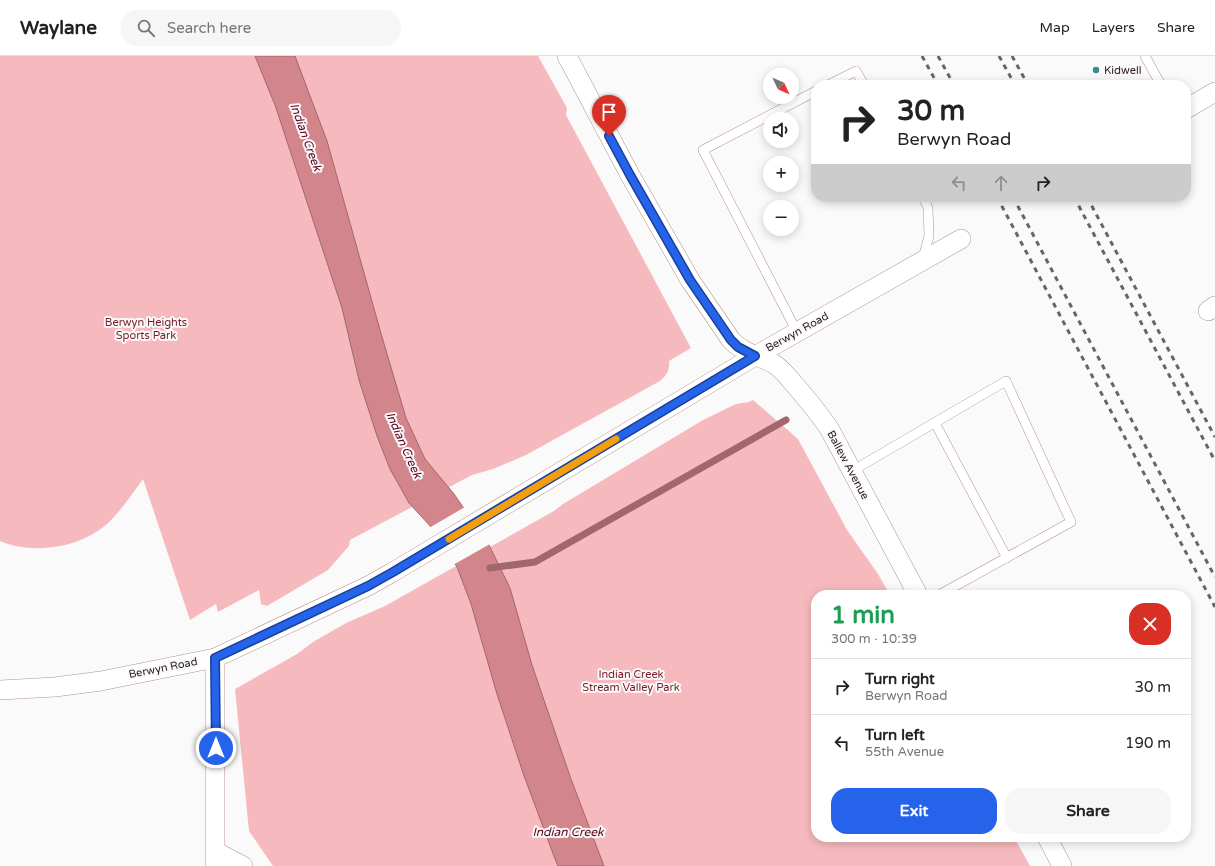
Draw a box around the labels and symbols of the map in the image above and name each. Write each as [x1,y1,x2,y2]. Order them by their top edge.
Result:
place label: Kidwell [1104,64,1141,77]
marker: Kidwell [1091,65,1101,75]
north arrow [763,68,799,104]
pin [592,95,626,136]
water label: Indian Creek [287,101,325,174]
street label: Berwyn Road [763,309,831,355]
park label: Berwyn Heights Sports Park [105,316,187,342]
water label: Indian Creek [383,410,425,482]
street label: Ballew Avenue [824,428,872,502]
street label: Berwyn Road [127,655,199,681]
park label: Indian Creek Stream Valley Park [582,668,680,694]
position arrow [195,727,237,769]
water label: Indian Creek [532,825,605,839]

